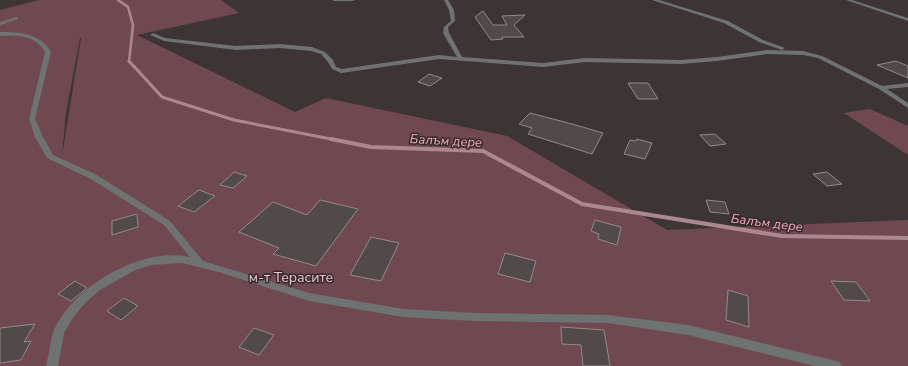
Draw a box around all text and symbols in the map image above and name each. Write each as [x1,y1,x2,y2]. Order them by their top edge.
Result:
water label: Балъм дере [409,130,483,152]
water label: Балъм дере [730,210,804,236]
park label: м-т Терасите [249,268,333,287]

